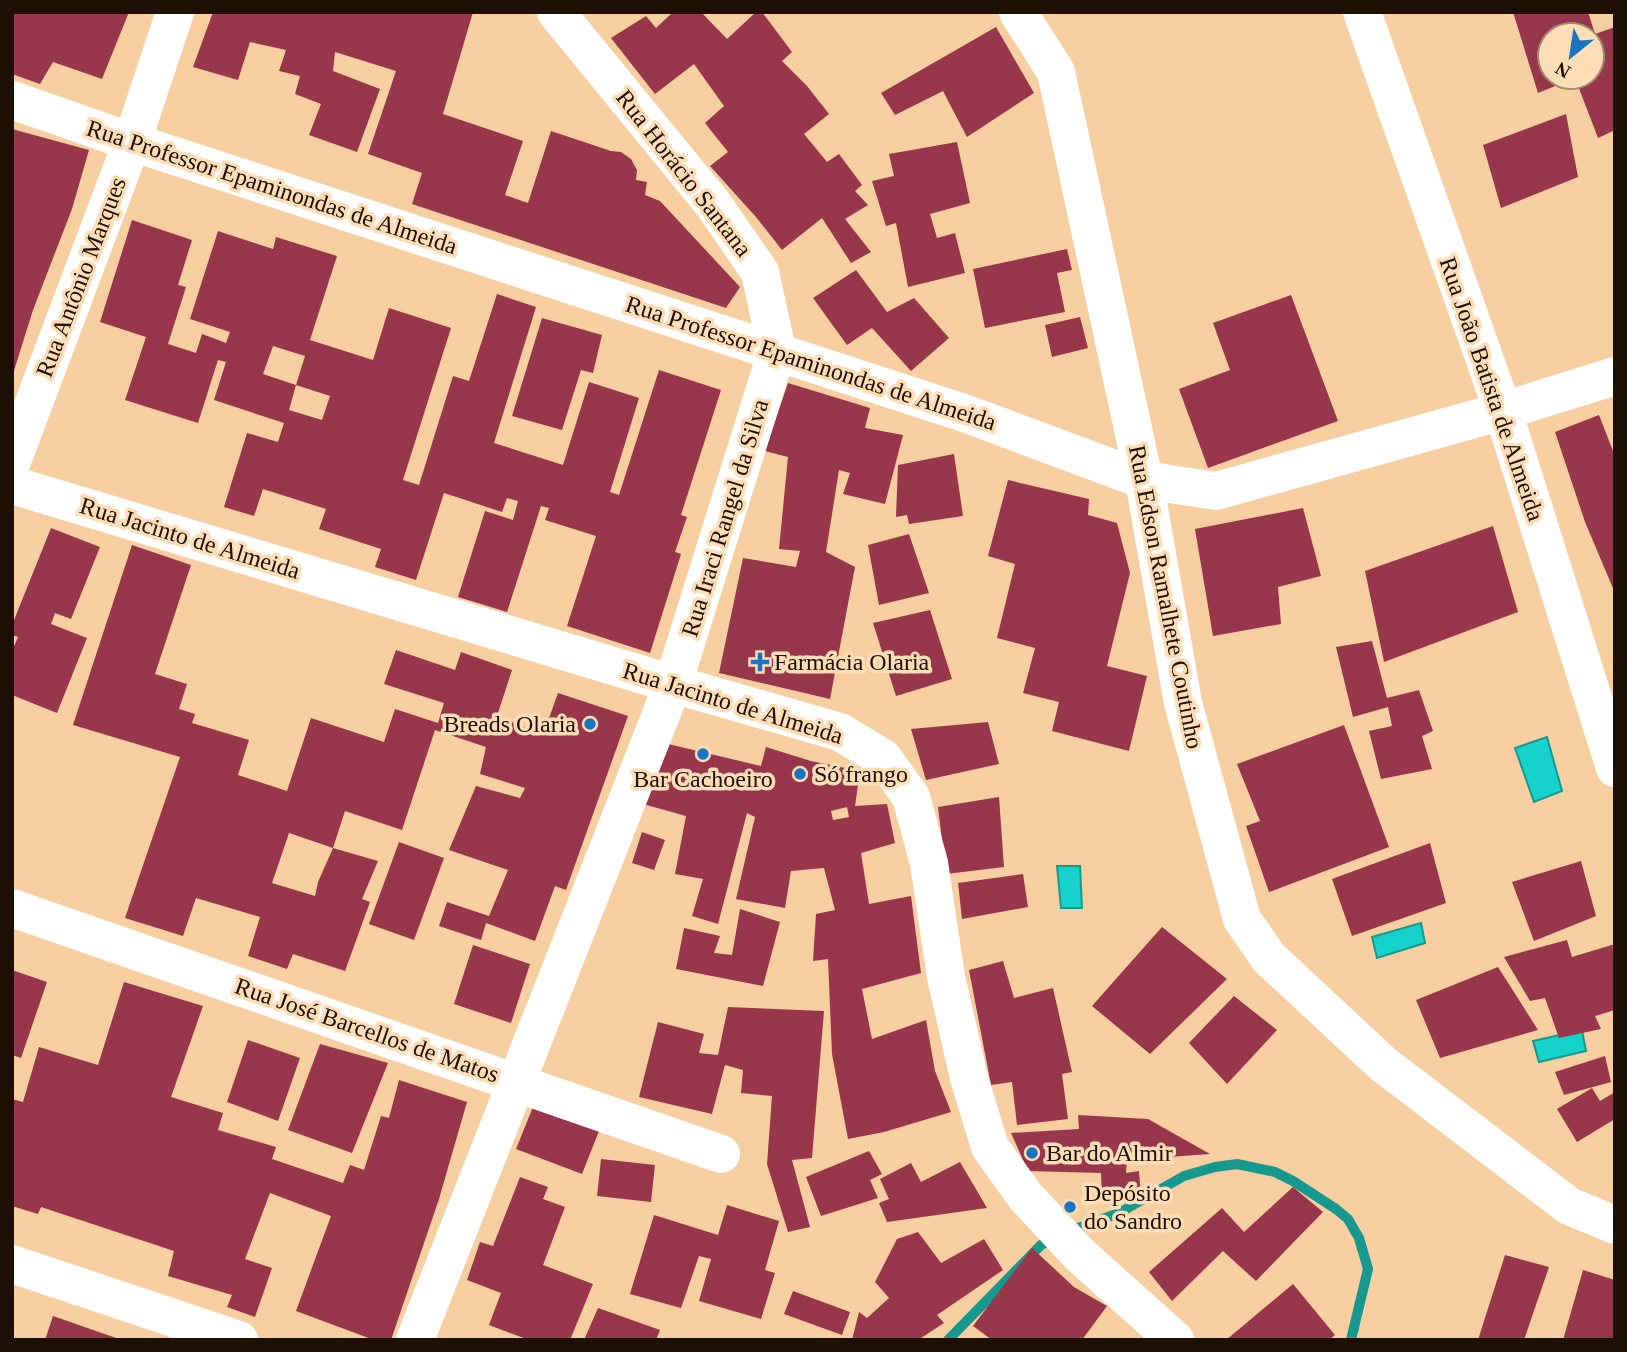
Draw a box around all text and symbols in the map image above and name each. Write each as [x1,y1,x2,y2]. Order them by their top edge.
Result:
north arrow [1536,21,1606,91]
text: N [1551,58,1574,83]
street label: Rua Horácio Santana [611,85,757,262]
street label: Rua Professor Epaminondas de Almeida [84,115,461,259]
street label: Rua Antônio Marques [31,173,131,381]
street label: Rua João Batista de Almeida [1435,254,1550,525]
street label: Rua Professor Epaminondas de Almeida [623,291,1000,435]
street label: Rua Iraci Rangel da Silva [677,396,774,640]
street label: Rua Edson Ramalhete Coutinho [1124,443,1208,751]
street label: Rua Jacinto de Almeida [77,492,303,584]
place label: Farmácia Olaria [774,649,930,675]
marker: Farmácia Olaria [752,654,768,670]
street label: Rua Jacinto de Almeida [620,657,846,749]
place label: Breads Olaria [443,711,576,737]
marker: Breads Olaria [582,716,598,732]
marker: Bar Cachoeiro [695,746,711,762]
place label: Só frango [814,761,908,787]
place label: Bar Cachoeiro [633,766,773,792]
marker: Só frango [792,766,808,782]
street label: Rua José Barcellos de Matos [232,973,502,1087]
place label: Bar do Almir [1046,1140,1173,1166]
marker: Bar do Almir [1024,1145,1040,1161]
place label: Depósito do Sandro [1084,1180,1182,1234]
marker: Depósito do Sandro [1062,1199,1078,1215]

